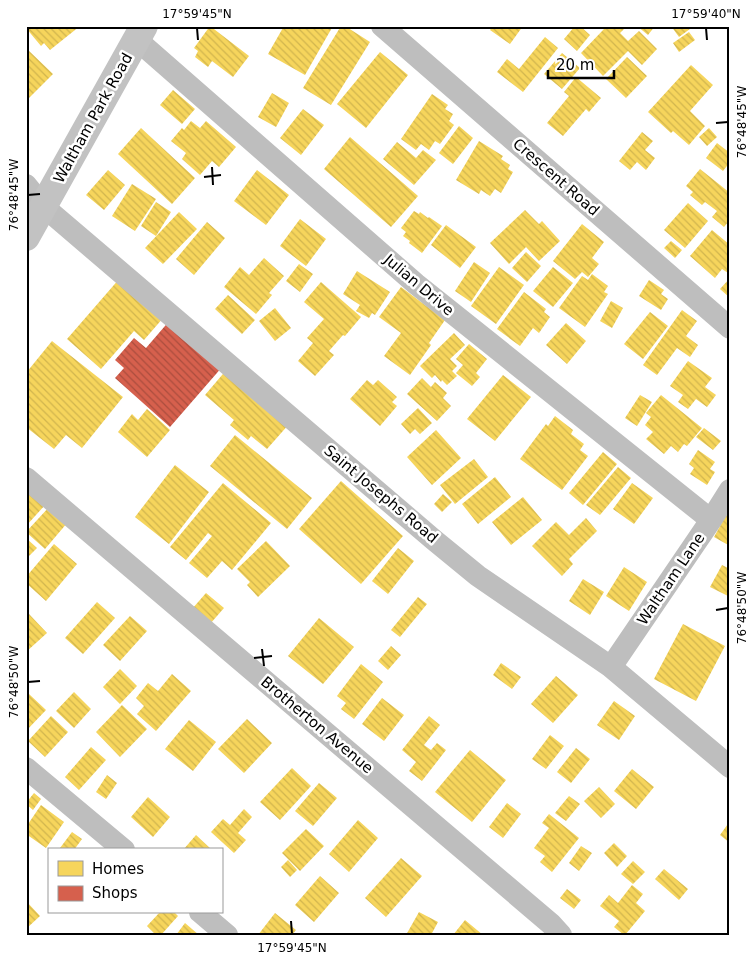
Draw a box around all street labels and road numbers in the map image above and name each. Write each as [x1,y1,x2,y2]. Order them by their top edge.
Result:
street label: Waltham Park Road [50,50,136,186]
street label: Crescent Road [509,135,603,219]
street label: Julian Drive [380,250,458,319]
street label: Saint Josephs Road [320,441,442,547]
street label: Waltham Lane [633,529,709,629]
street label: Brotherton Avenue [257,673,377,777]

